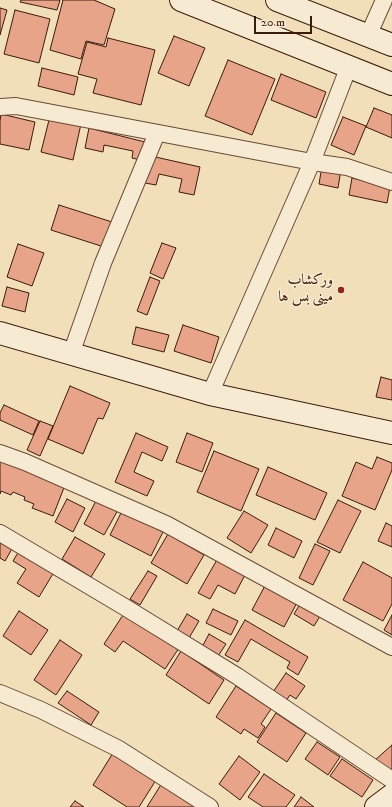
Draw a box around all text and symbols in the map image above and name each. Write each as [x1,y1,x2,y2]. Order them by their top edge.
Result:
scale bar [256,8,314,34]
text: 20 m [261,15,285,30]
place label: ورکشاب مینی بس ها [278,272,333,307]
marker: ورکشاب مینی بس ها [336,285,346,295]

